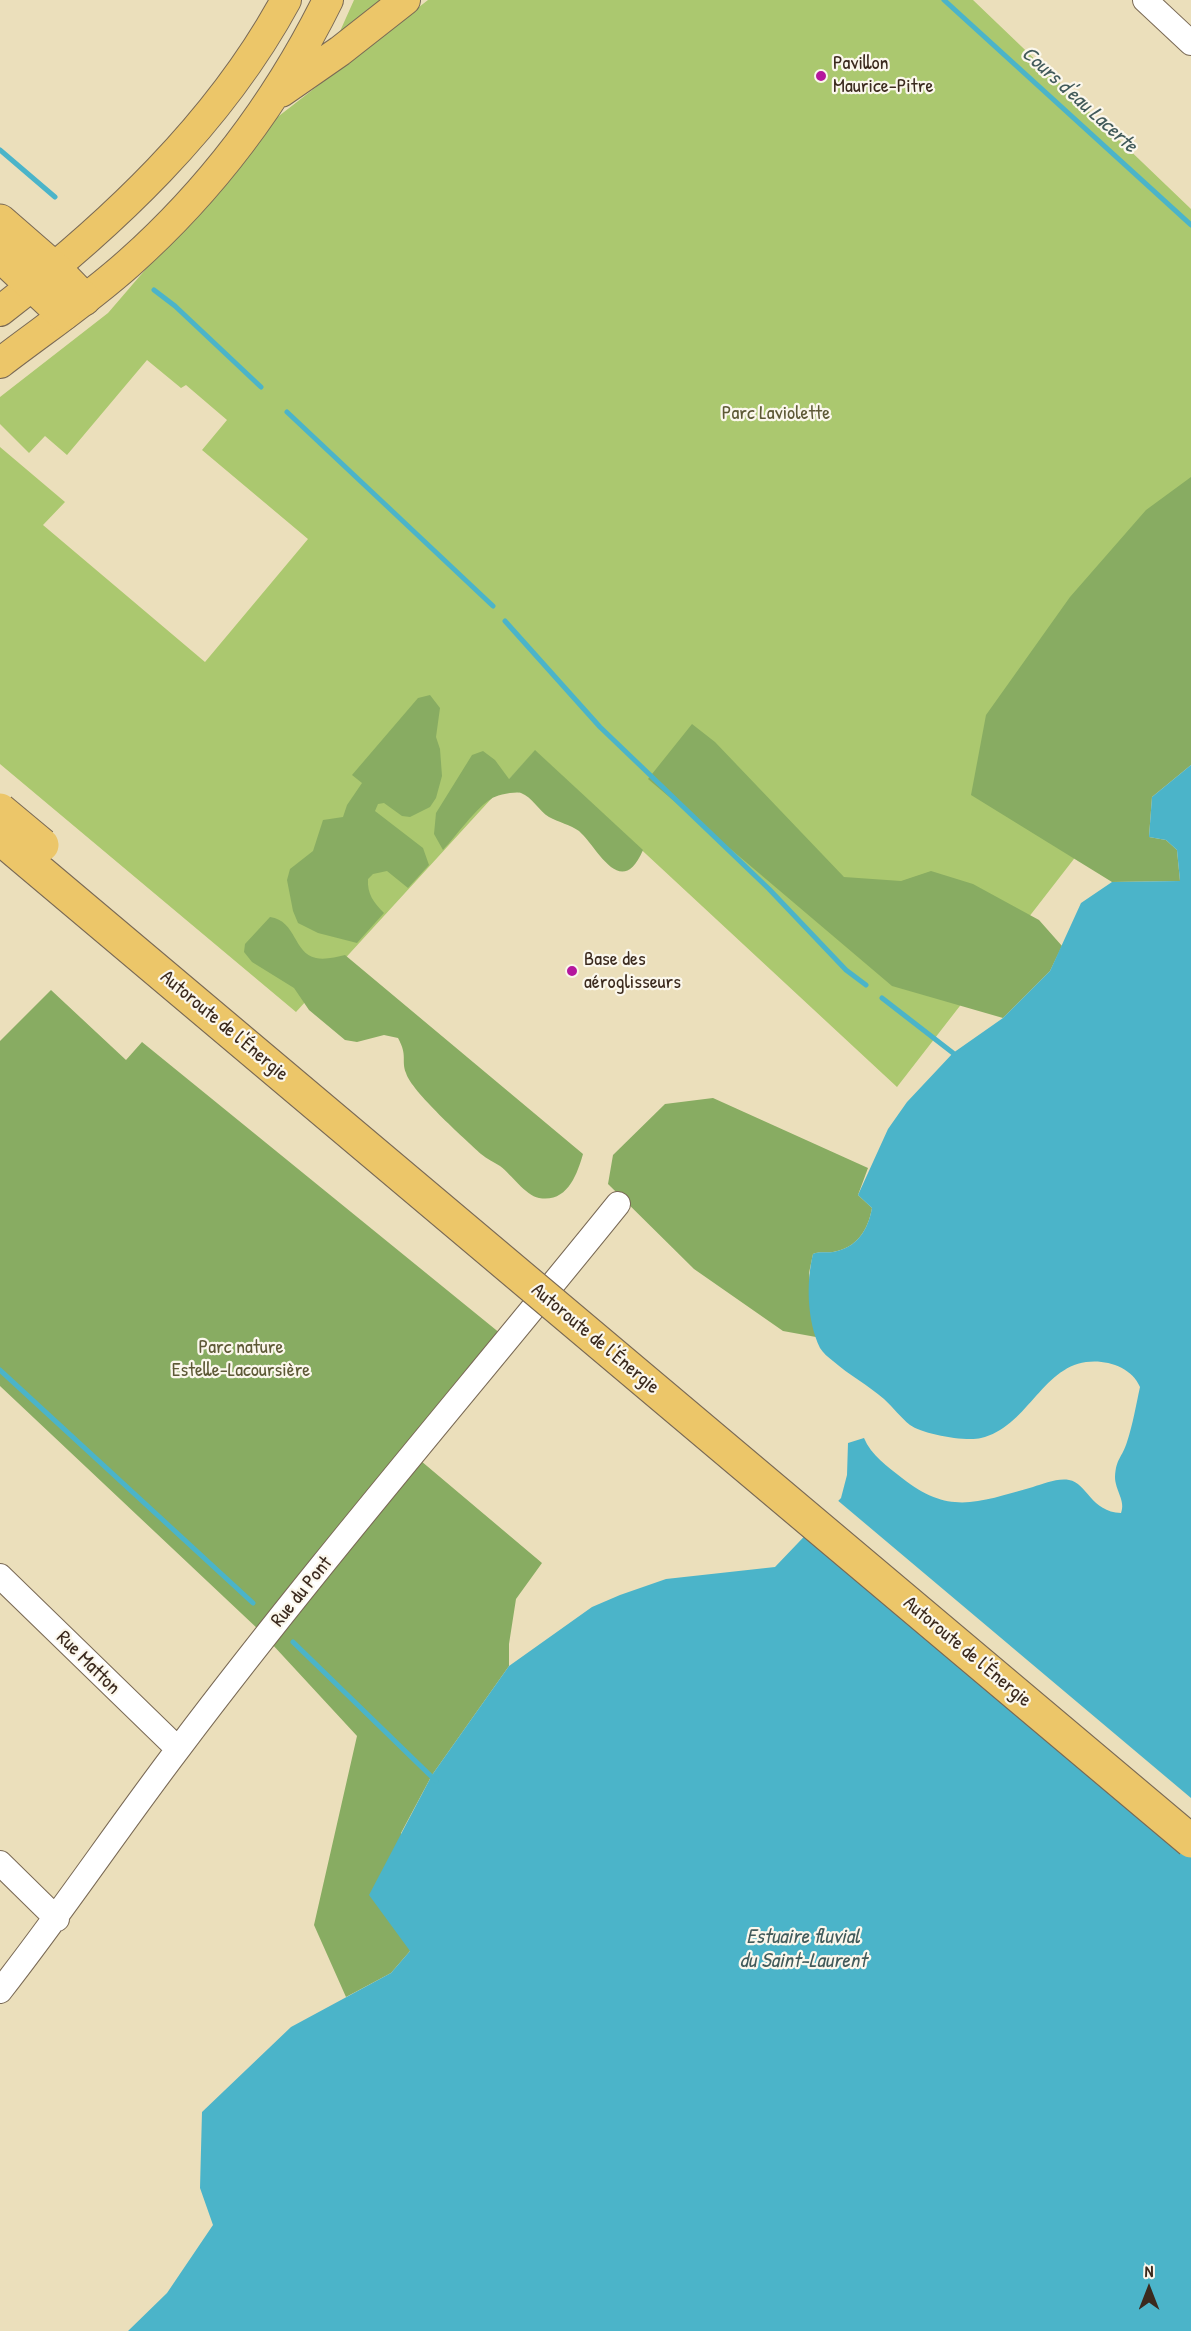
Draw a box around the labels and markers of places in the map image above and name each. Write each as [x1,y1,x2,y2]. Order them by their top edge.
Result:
place label: Pavillon Maurice-Pitre [833,52,933,99]
marker: Pavillon Maurice-Pitre [814,69,828,83]
place label: Base des aéroglisseurs [584,948,681,995]
marker: Base des aéroglisseurs [565,964,579,978]

